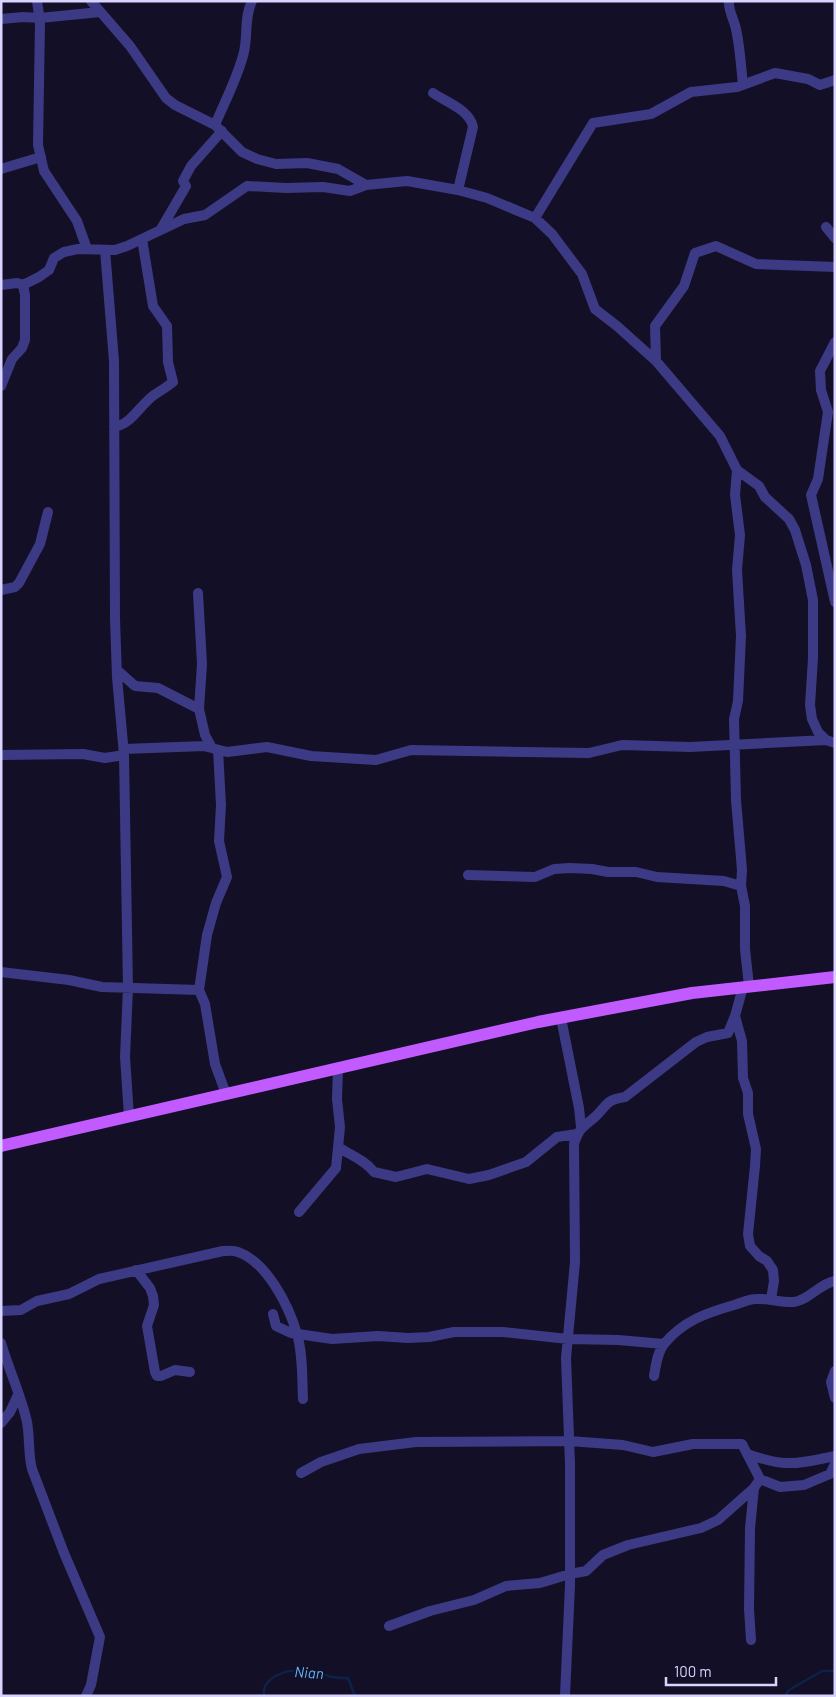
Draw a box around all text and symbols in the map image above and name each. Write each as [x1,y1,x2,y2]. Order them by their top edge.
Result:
scale bar [666,1654,776,1686]
water label: Nian [294,1662,324,1682]
text: 100 m [674,1662,712,1680]

